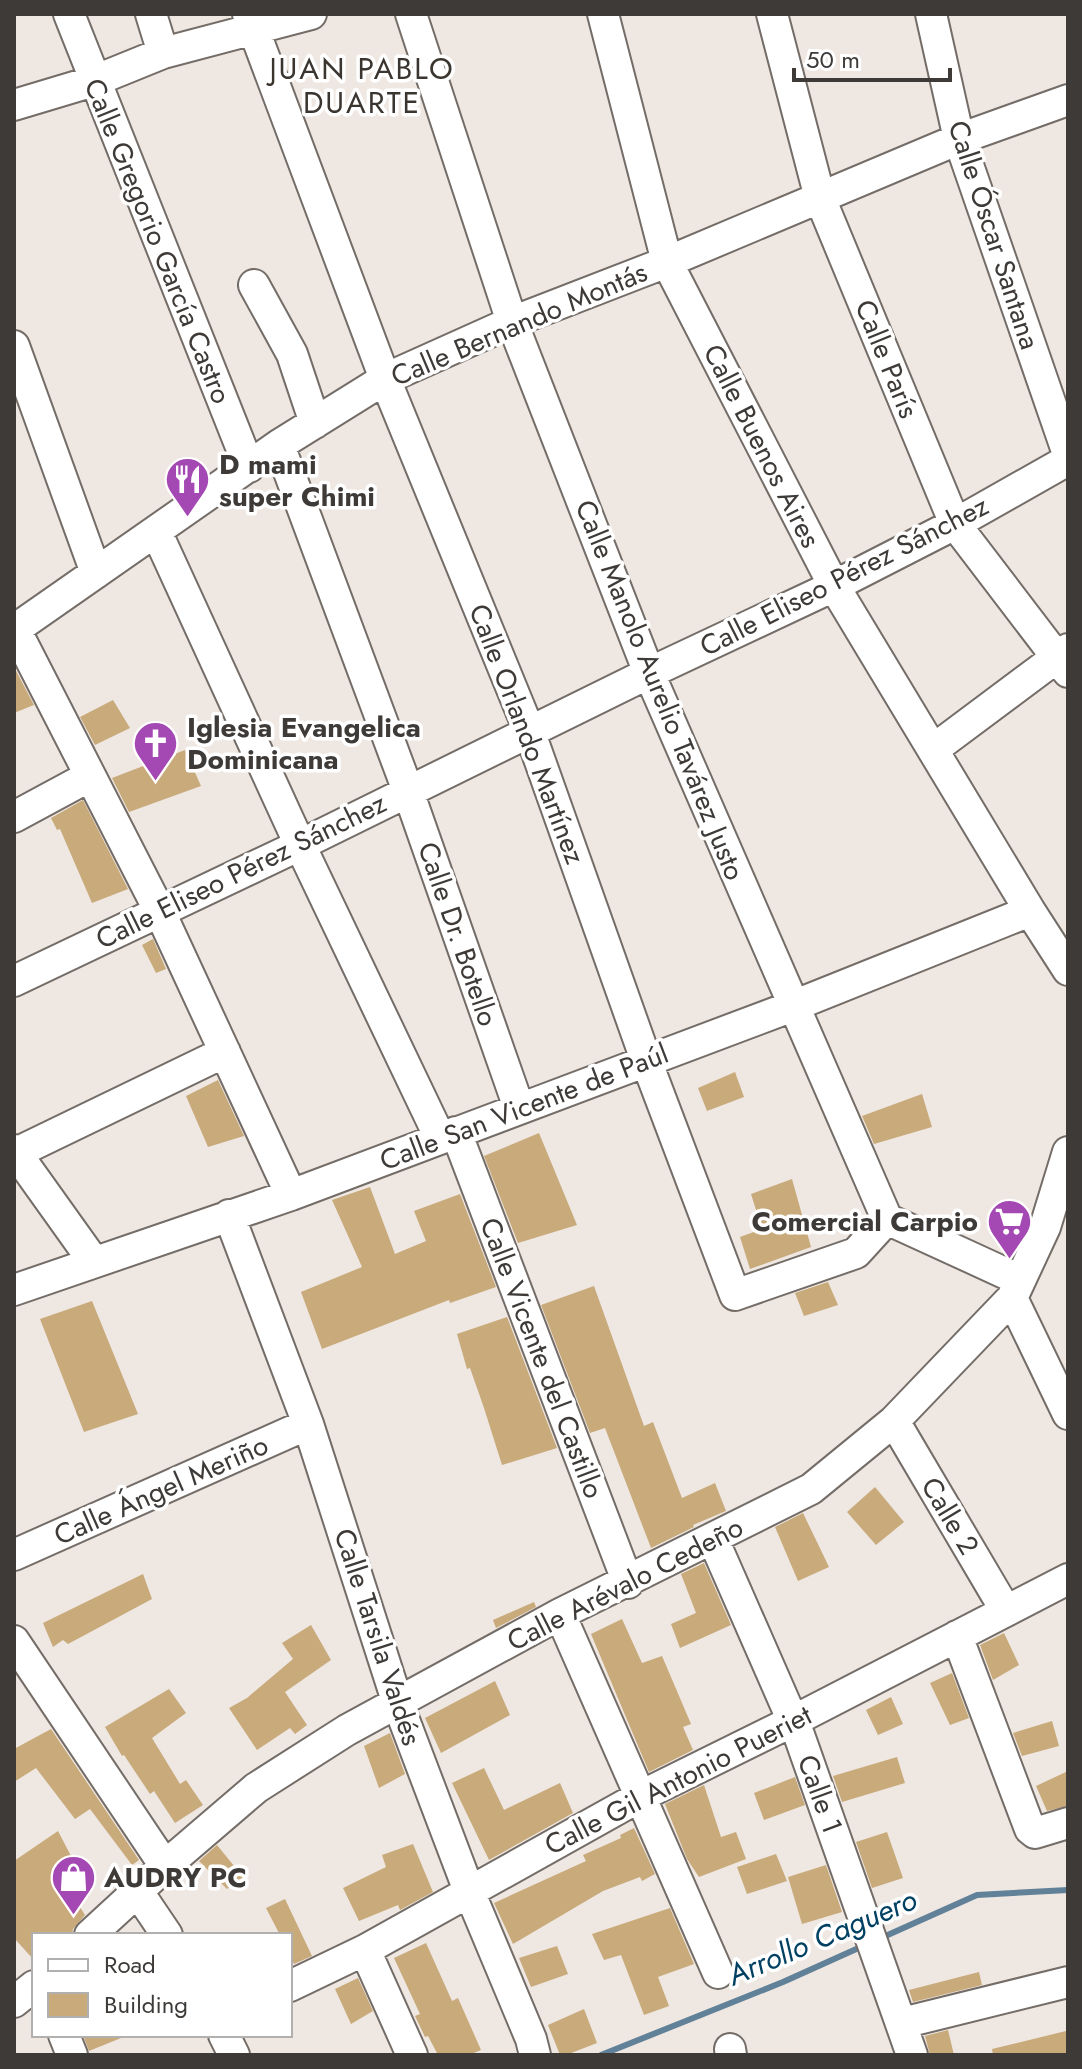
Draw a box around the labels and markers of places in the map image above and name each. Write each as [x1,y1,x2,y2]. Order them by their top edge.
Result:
place label: D mami super Chimi [219,444,375,517]
restaurant icon: D mami super Chimi [164,456,212,519]
place label: Iglesia Evangelica Dominicana [187,707,421,780]
church icon: Iglesia Evangelica Dominicana [132,719,180,782]
supermarket icon: Comercial Carpio [985,1197,1033,1260]
place label: Comercial Carpio [751,1201,978,1242]
shop icon: AUDRY PC [49,1853,97,1916]
place label: AUDRY PC [103,1857,247,1898]

